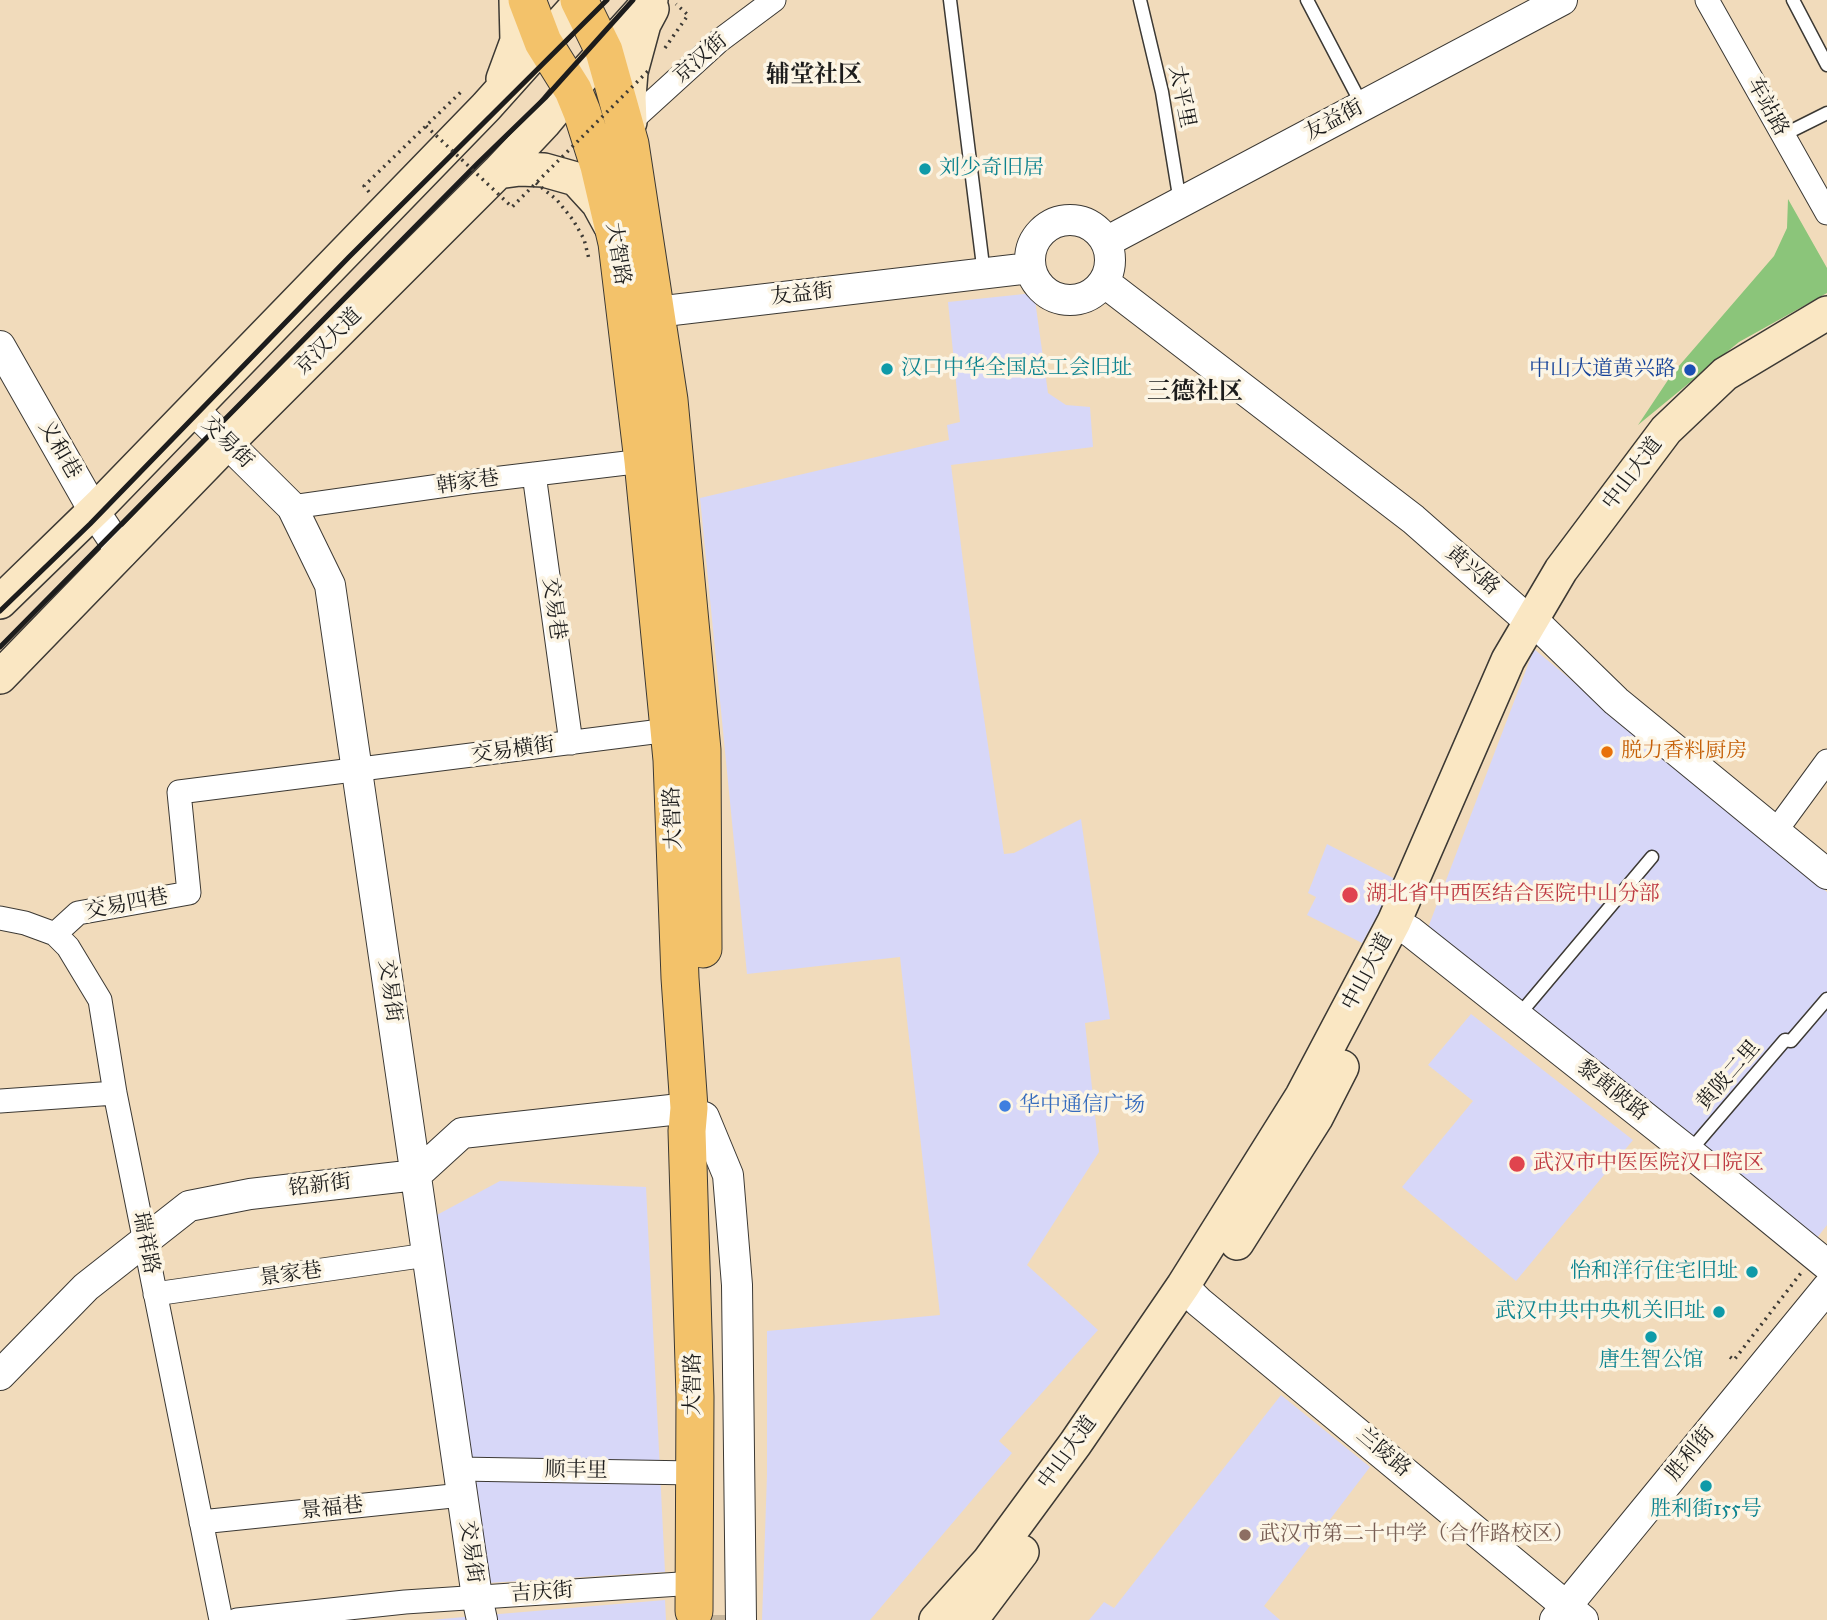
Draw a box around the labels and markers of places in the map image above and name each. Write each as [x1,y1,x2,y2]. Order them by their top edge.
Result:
place label: 刘少奇旧居 [939,156,1044,182]
marker: 刘少奇旧居 [917,161,933,177]
place label: 汉口中华全国总工会旧址 [901,356,1132,382]
place label: 中山大道黄兴路 [1529,357,1676,383]
marker: 汉口中华全国总工会旧址 [879,361,895,377]
marker: 中山大道黄兴路 [1682,362,1698,378]
place label: 脱力香料厨房 [1621,739,1747,765]
marker: 脱力香料厨房 [1599,744,1615,760]
place label: 湖北省中西医结合医院中山分部 [1366,882,1660,908]
marker: 湖北省中西医结合医院中山分部 [1340,885,1360,905]
place label: 华中通信广场 [1019,1093,1145,1119]
marker: 华中通信广场 [997,1098,1013,1114]
place label: 武汉市中医医院汉口院区 [1533,1151,1764,1177]
marker: 武汉市中医医院汉口院区 [1507,1154,1527,1174]
place label: 怡和洋行住宅旧址 [1570,1259,1738,1285]
marker: 怡和洋行住宅旧址 [1744,1264,1760,1280]
place label: 武汉中共中央机关旧址 [1495,1299,1705,1325]
marker: 武汉中共中央机关旧址 [1711,1304,1727,1320]
marker: 唐生智公馆 [1643,1329,1659,1345]
place label: 唐生智公馆 [1599,1348,1703,1374]
marker: 胜利街155号 [1698,1478,1714,1494]
place label: 胜利街155号 [1650,1497,1762,1523]
place label: 武汉市第二十中学（合作路校区） [1259,1522,1574,1548]
marker: 武汉市第二十中学（合作路校区） [1237,1527,1253,1543]

